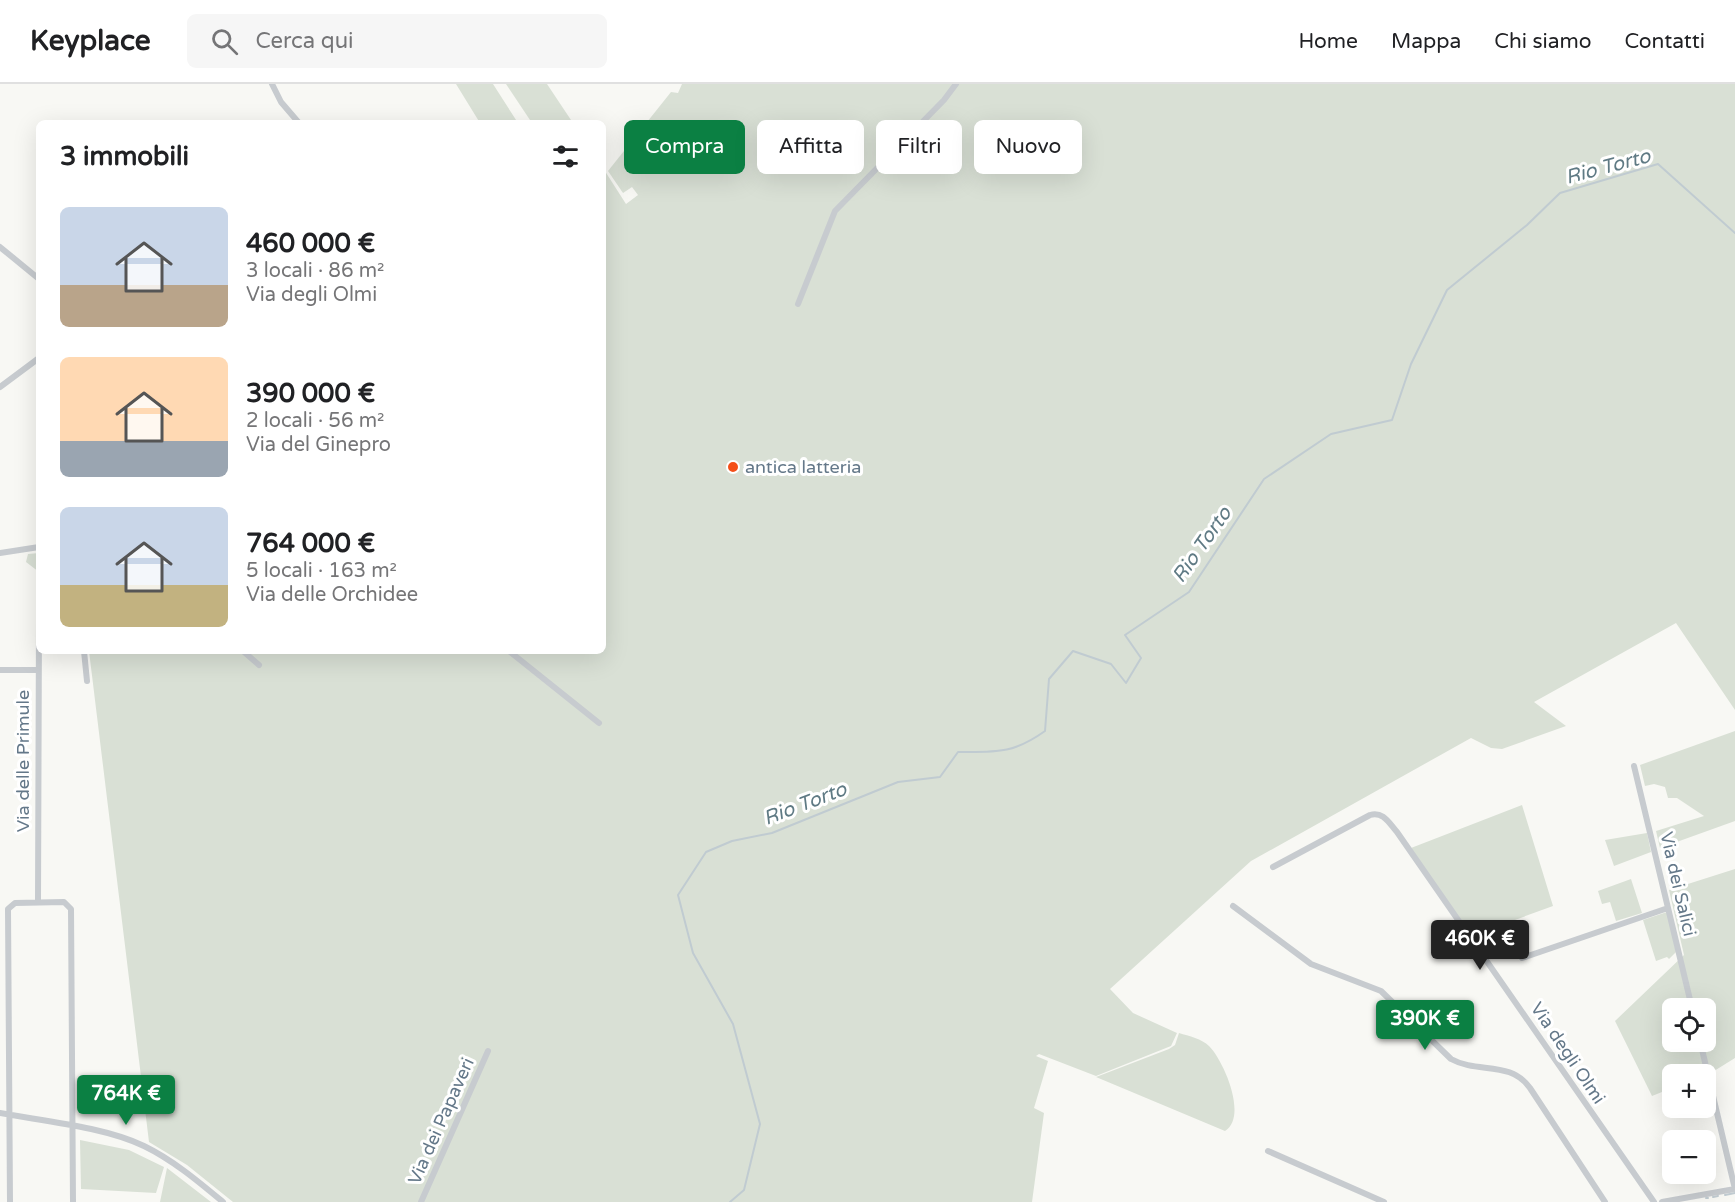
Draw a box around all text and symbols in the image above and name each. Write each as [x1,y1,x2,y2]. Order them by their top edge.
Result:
search box [187,14,607,68]
text: Keyplace [30,24,151,58]
icon: search [208,25,241,58]
text: Cerca qui [256,28,354,54]
text: Home [1298,29,1358,54]
text: Mappa [1391,29,1461,54]
text: Chi siamo [1494,29,1592,54]
text: Contatti [1625,29,1705,54]
chip: Compra [624,120,745,174]
chip: Affitta [757,120,864,174]
chip: Filtri [876,120,962,174]
chip: Nuovo [974,120,1082,174]
icon: filters [549,140,582,173]
text: 3 immobili [60,141,189,172]
water label: Rio Torto [1563,144,1654,190]
text: 460 000 € [246,228,375,259]
icon: home [108,231,180,303]
text: 3 locali · 86 m² [246,259,384,283]
text: Via degli Olmi [246,283,377,307]
text: 390 000 € [246,378,375,409]
icon: home [108,381,180,453]
text: 2 locali · 56 m² [246,409,384,433]
text: Via del Ginepro [246,433,391,457]
place label: antica latteria [745,456,861,478]
marker: antica latteria [726,460,740,474]
water label: Rio Torto [1167,502,1237,588]
text: 764 000 € [246,528,375,559]
icon: home [108,531,180,603]
text: 5 locali · 163 m² [246,559,397,583]
text: Via delle Orchidee [246,583,418,607]
street label: Via delle Primule [12,690,34,832]
water label: Rio Torto [760,777,851,831]
street label: Via dei Salici [1655,830,1701,938]
pin: 460K € [1431,920,1529,971]
text: 460K € [1445,927,1515,951]
street label: Via degli Olmi [1526,998,1610,1108]
map controls [1662,998,1716,1184]
button: locate [1662,998,1716,1052]
pin: 390K € [1376,1000,1474,1051]
text: 390K € [1390,1007,1460,1031]
street label: Via dei Papaveri [403,1054,479,1188]
button: + [1662,1064,1716,1118]
pin: 764K € [77,1075,175,1126]
text: 764K € [91,1082,161,1106]
button: − [1662,1130,1716,1184]

